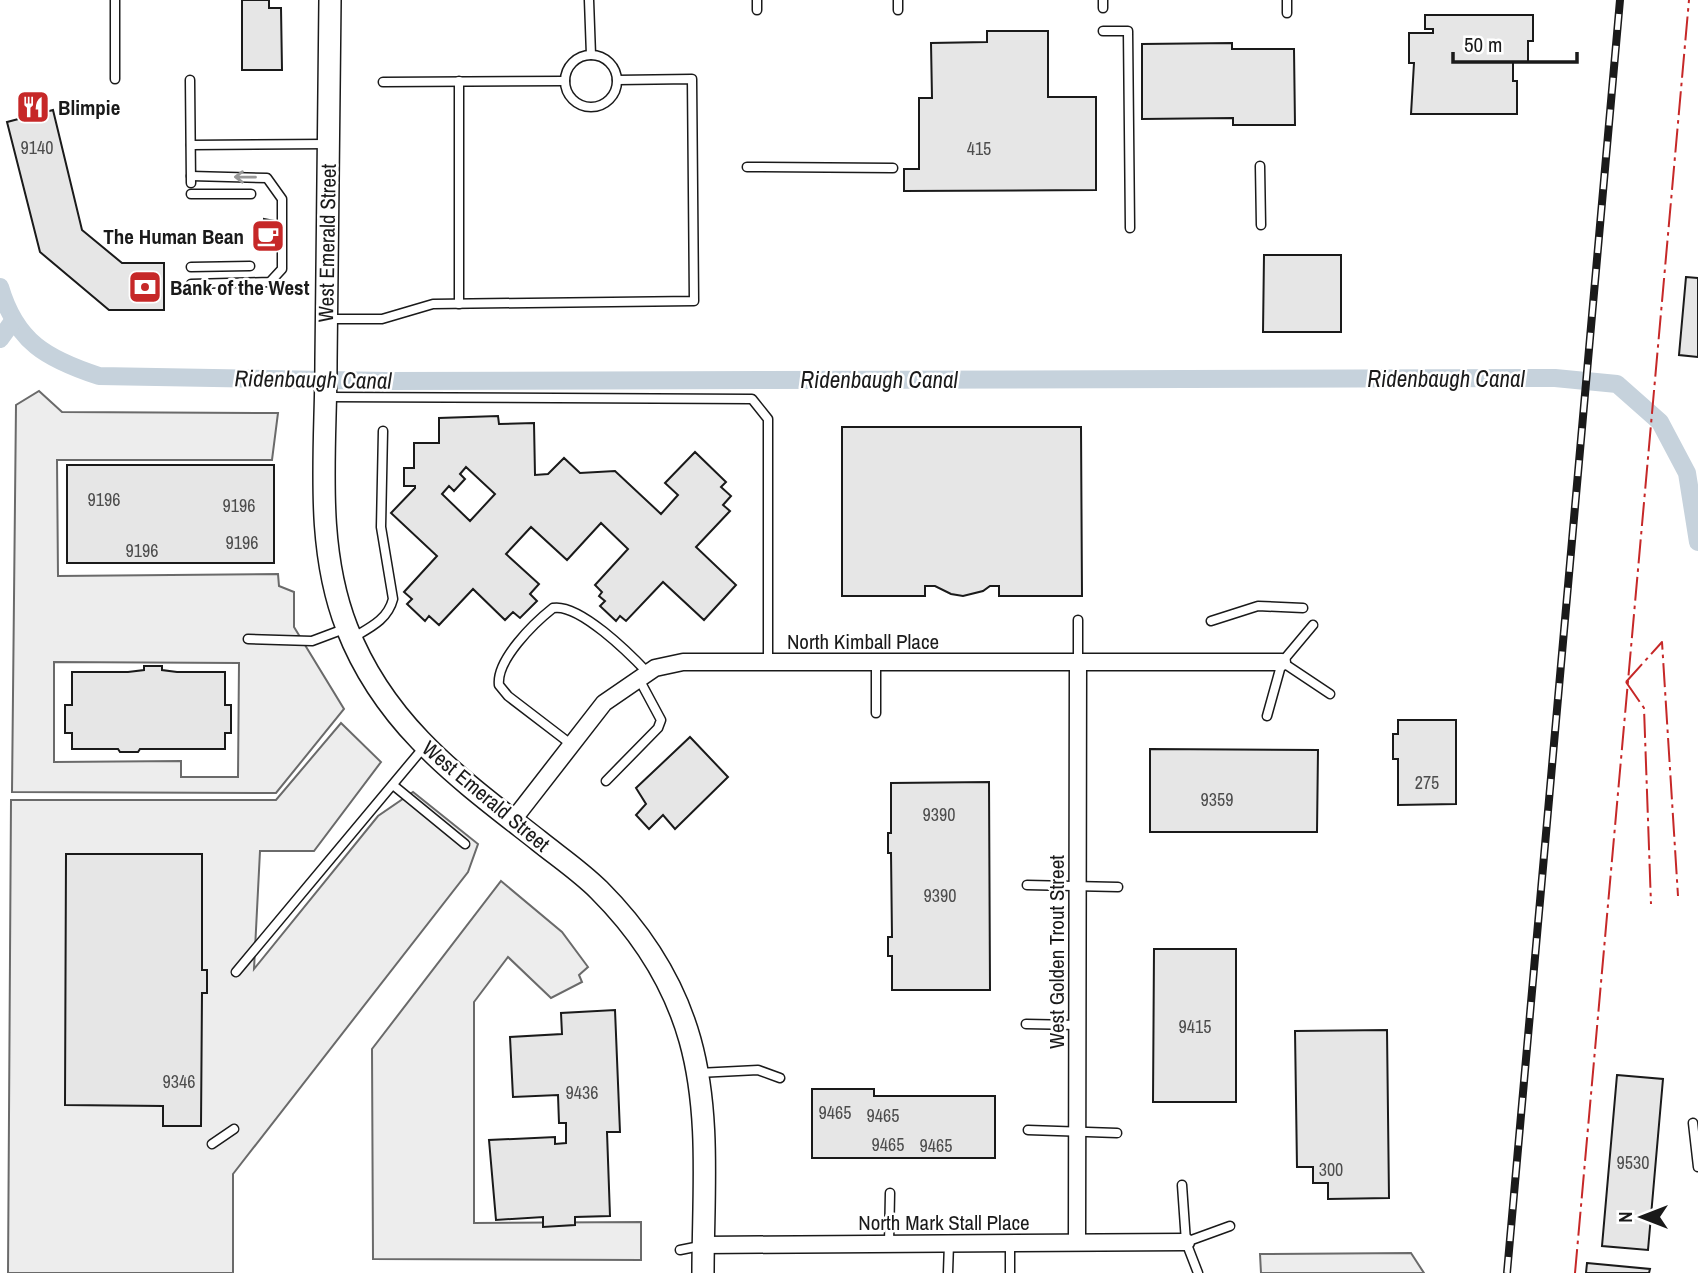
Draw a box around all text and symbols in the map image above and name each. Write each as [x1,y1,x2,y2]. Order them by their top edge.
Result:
scale bar [1453,21,1577,65]
text: 50 m [1464,30,1502,59]
restaurant icon: Blimpie [14,88,52,126]
place label: Blimpie [58,93,120,122]
house number: 9140 [21,135,53,160]
house number: 415 [967,136,991,161]
street label: West Emerald Street [311,163,343,323]
one-way arrow [233,170,256,184]
cafe icon: The Human Bean [249,217,287,255]
place label: The Human Bean [103,222,244,251]
bank icon: Bank of the West [126,268,164,306]
place label: Bank of the West [170,273,310,302]
water label: Ridenbaugh Canal [234,362,393,396]
water label: Ridenbaugh Canal [1367,363,1525,394]
water label: Ridenbaugh Canal [800,364,958,395]
house number: 9196 [88,487,120,512]
house number: 9196 [223,493,255,518]
house number: 9196 [226,530,258,555]
house number: 9196 [126,538,158,563]
street label: North Kimball Place [787,627,939,656]
street label: West Emerald Street [416,734,556,858]
house number: 275 [1415,770,1439,795]
house number: 9359 [1201,787,1233,812]
house number: 9390 [923,802,955,827]
street label: West Golden Trout Street [1042,855,1071,1049]
house number: 9390 [924,883,956,908]
house number: 9415 [1179,1014,1211,1039]
house number: 9346 [163,1069,195,1094]
house number: 9436 [566,1080,598,1105]
house number: 9465 [819,1100,851,1125]
house number: 9465 [867,1103,899,1128]
house number: 9465 [872,1132,904,1157]
house number: 9465 [920,1133,952,1158]
house number: 9530 [1617,1150,1649,1175]
house number: 300 [1319,1157,1343,1182]
north arrow [1607,1182,1677,1252]
street label: North Mark Stall Place [858,1208,1030,1237]
text: N [1612,1211,1638,1223]

